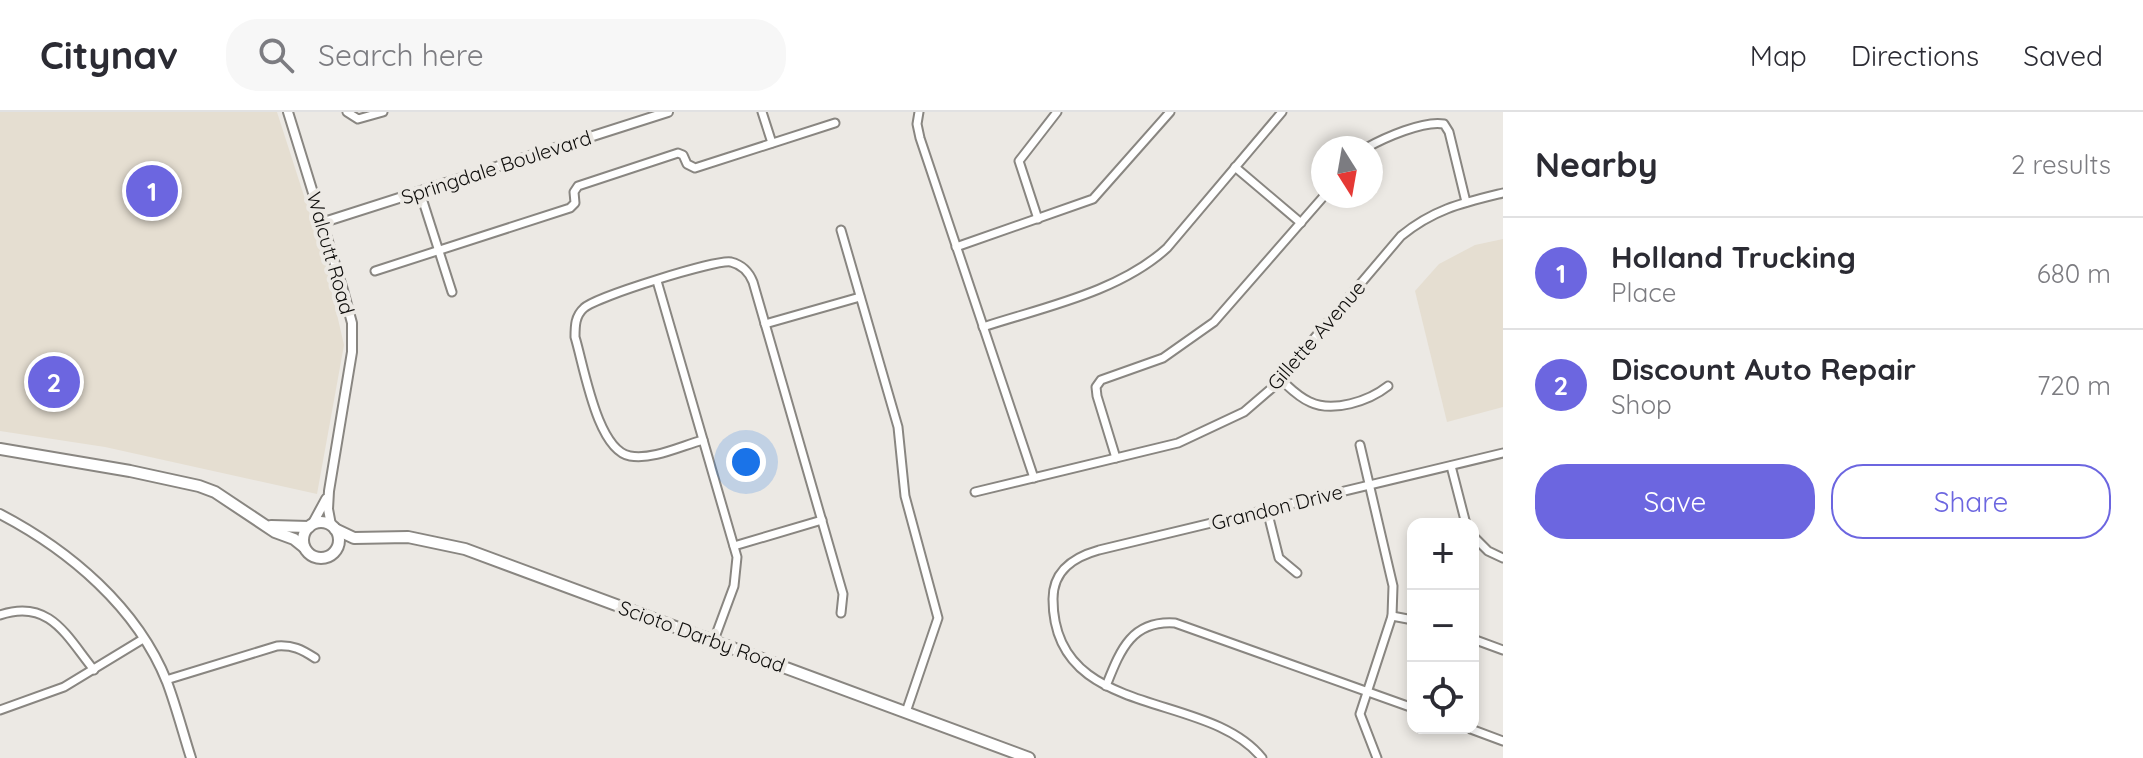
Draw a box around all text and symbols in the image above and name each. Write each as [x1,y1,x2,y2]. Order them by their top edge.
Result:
search box [226,19,786,91]
text: Citynav [40,31,178,79]
icon: search [254,33,298,77]
text: Search here [318,36,484,74]
text: Map [1750,38,1807,73]
text: Directions [1851,38,1979,73]
text: Saved [2023,38,2103,73]
street label: Springdale Boulevard [398,124,594,210]
north arrow [1311,136,1383,208]
text: Nearby [1535,143,1658,186]
text: 2 results [2011,148,2111,181]
pin: 1 [126,161,178,221]
street label: Walcutt Road [302,189,360,317]
text: Holland Trucking [1611,238,1856,276]
text: 1 [1556,257,1566,290]
text: 680 m [2037,257,2111,290]
street label: Gillette Avenue [1262,275,1370,395]
text: Place [1611,276,1676,309]
text: Discount Auto Repair [1611,350,1916,388]
pin: 2 [28,352,80,412]
text: 2 [1554,369,1568,402]
text: 720 m [2037,369,2111,402]
text: Shop [1611,388,1672,421]
your location [726,442,766,482]
button: Save [1535,464,1815,539]
button: Share [1831,464,2111,539]
street label: Grandon Drive [1209,479,1345,535]
map controls [1407,518,1479,734]
button: + [1407,518,1479,590]
button: − [1407,590,1479,662]
street label: Scioto Darby Road [616,594,788,678]
button: locate [1407,662,1479,734]

